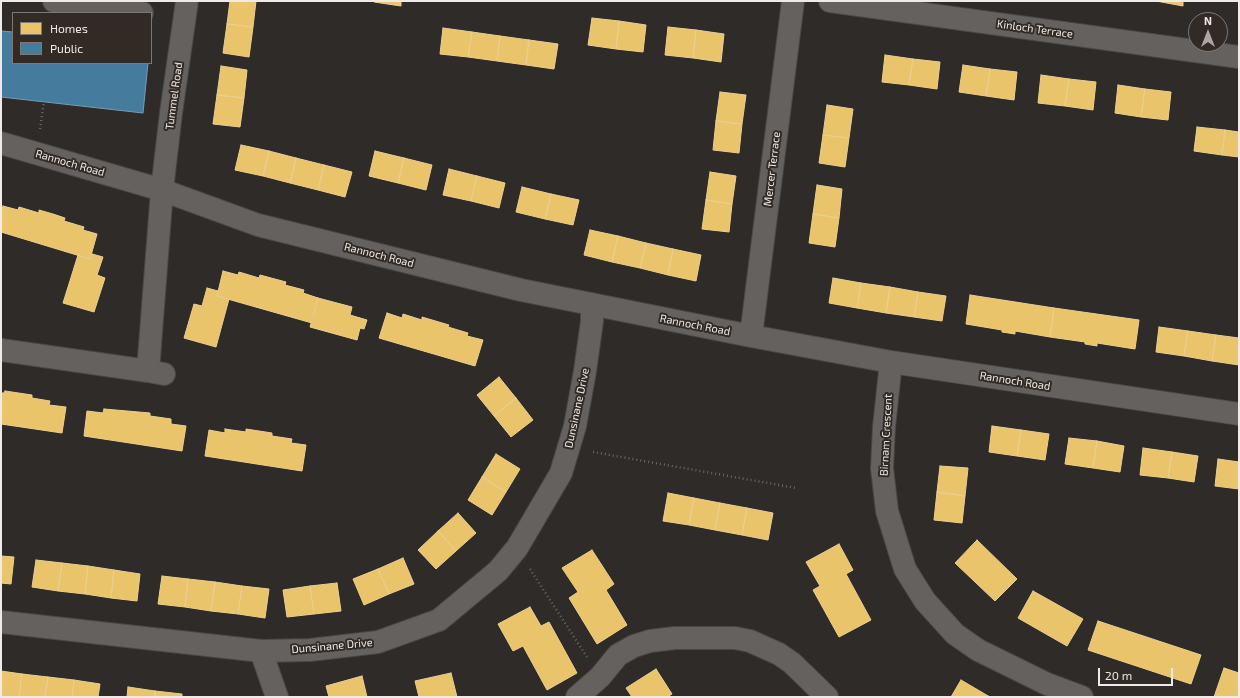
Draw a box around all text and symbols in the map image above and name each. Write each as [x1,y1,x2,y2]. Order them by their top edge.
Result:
legend [12,12,152,64]
north arrow [1188,12,1228,52]
text: N [1204,14,1212,27]
street label: Kinloch Terrace [996,17,1074,41]
text: Homes [50,21,88,35]
text: Public [50,41,83,55]
street label: Tummel Road [163,61,185,131]
street label: Mercer Terrace [761,131,783,207]
street label: Rannoch Road [34,147,106,179]
street label: Rannoch Road [343,240,415,270]
street label: Rannoch Road [659,312,731,338]
street label: Dunsinane Drive [562,367,592,449]
street label: Rannoch Road [979,369,1051,393]
street label: Birnam Crescent [877,394,895,476]
street label: Dunsinane Drive [291,636,373,656]
scale bar [1100,660,1175,686]
text: 20 m [1105,668,1132,682]

